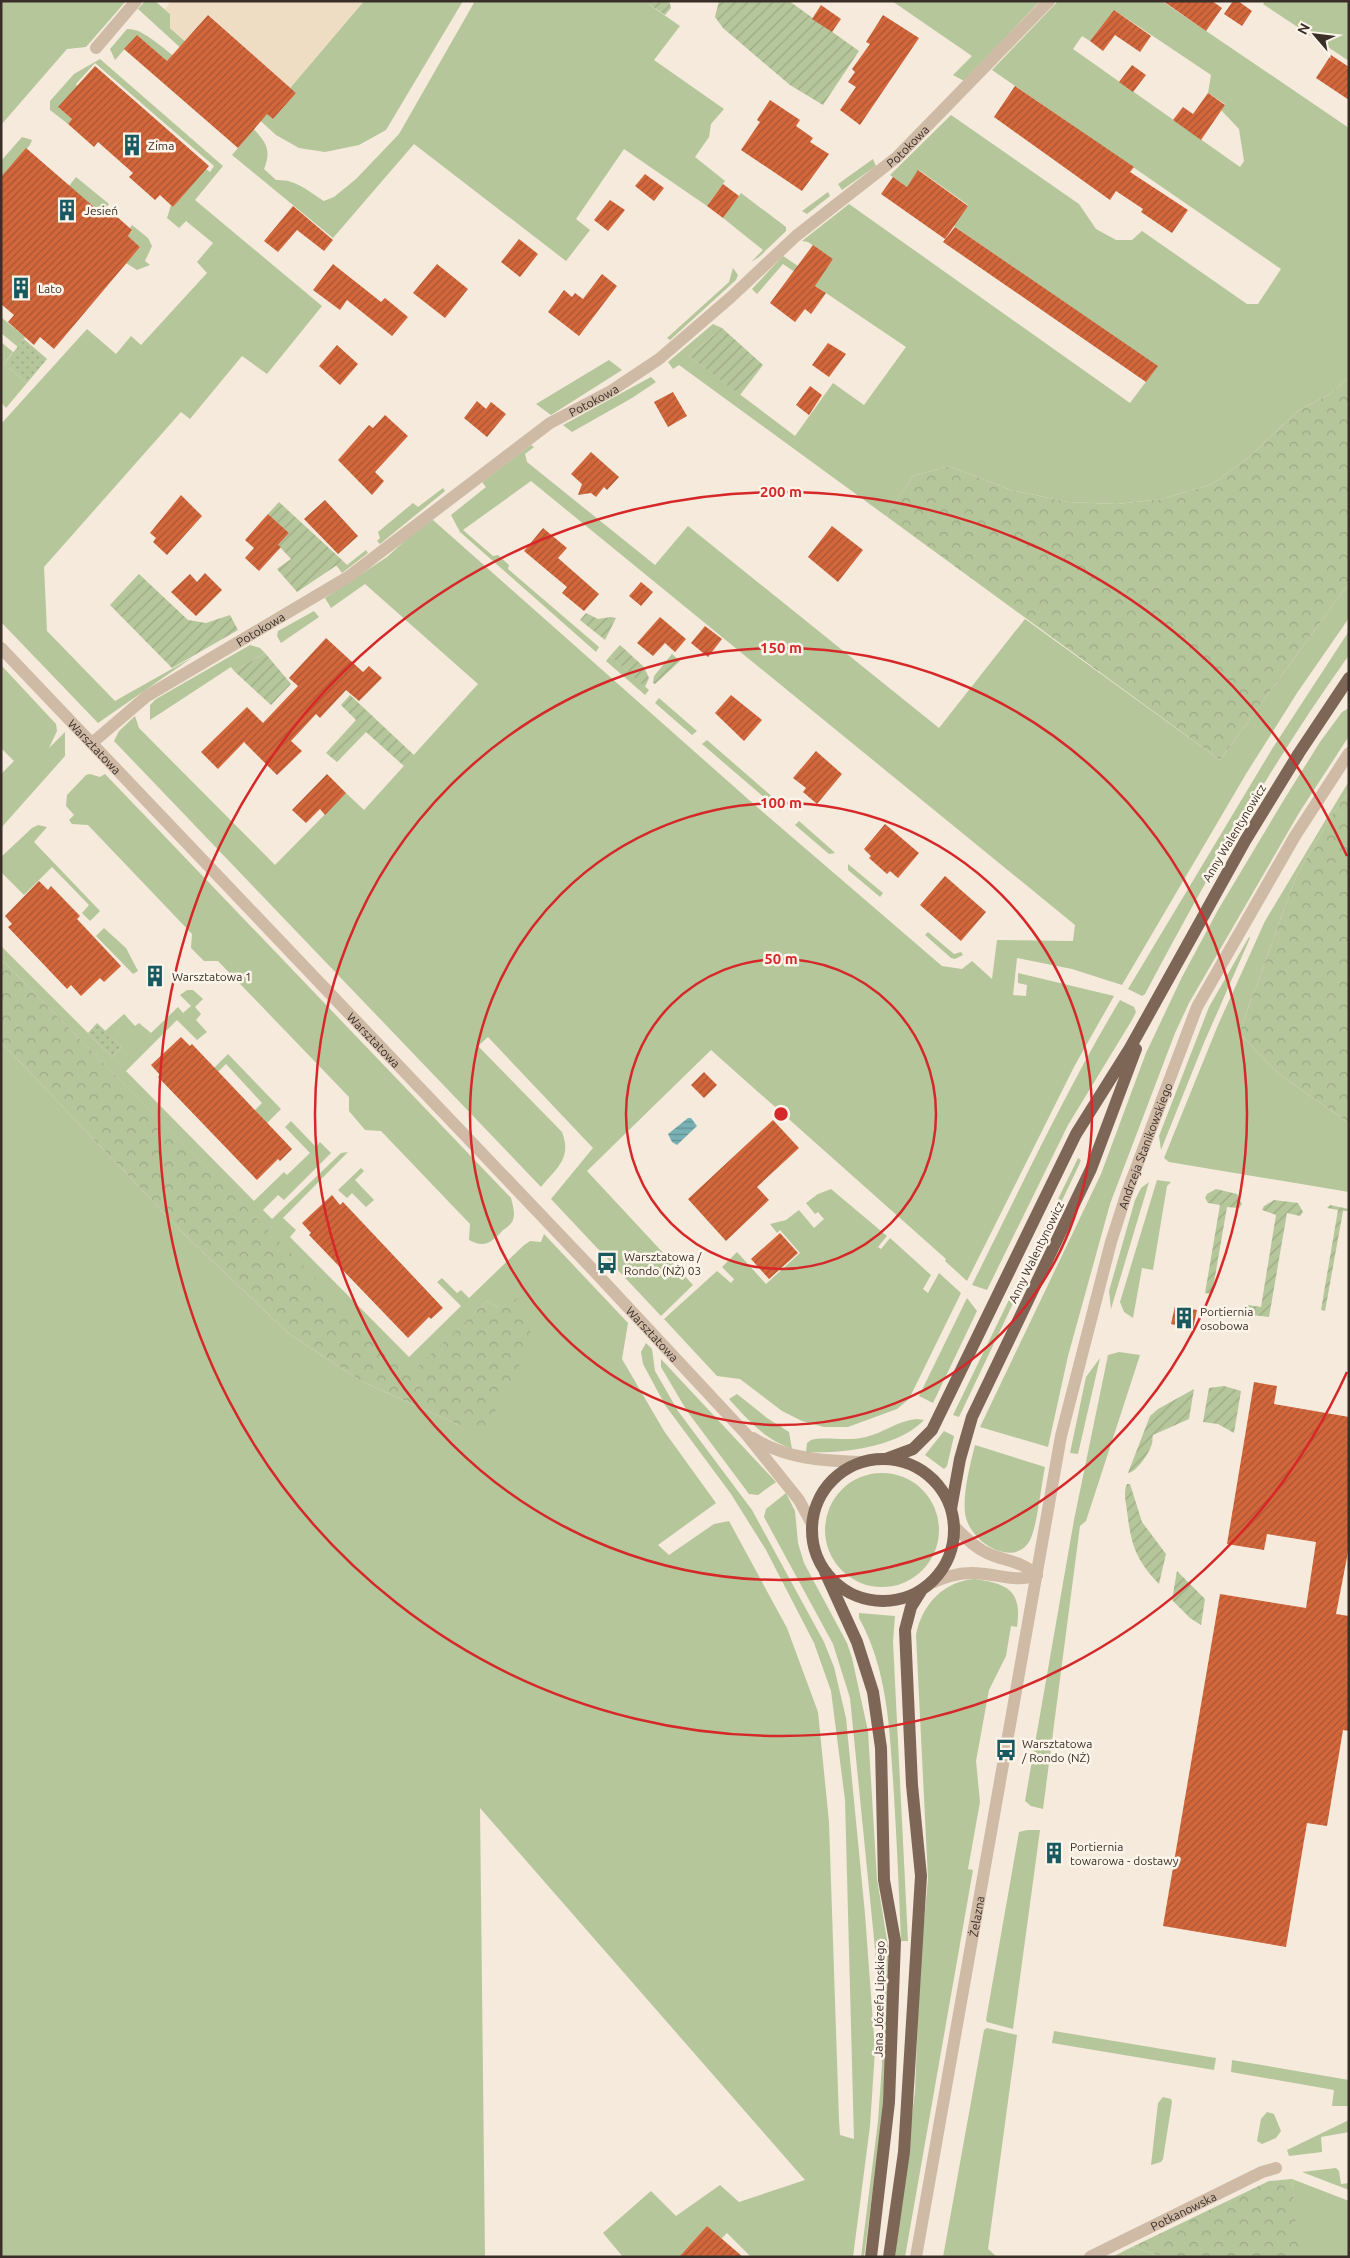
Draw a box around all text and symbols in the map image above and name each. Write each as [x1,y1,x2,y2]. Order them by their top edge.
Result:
north arrow [1290,10,1340,60]
text: N [1294,21,1313,37]
street label: Potokowa [884,122,931,169]
building icon: Zima [119,132,145,158]
place label: Zima [148,139,174,152]
building icon: Jesień [54,197,80,223]
place label: Jesień [84,204,118,217]
building icon: Lato [8,275,34,301]
place label: Lato [38,282,62,295]
street label: Potokowa [566,382,621,419]
text: 200 m [760,483,802,500]
street label: Potokowa [234,610,287,648]
text: 150 m [760,639,802,656]
street label: Warsztatowa [66,717,124,776]
street label: Anny Walentynowicz [1200,782,1268,884]
text: 100 m [760,794,802,811]
text: 50 m [764,950,798,967]
building icon: Warsztatowa 1 [142,963,168,989]
place label: Warsztatowa 1 [172,970,252,983]
street label: Warsztatowa [345,1010,403,1070]
street label: Andrzeja Stanikowskiego [1115,1081,1174,1211]
centre of rings [772,1105,790,1123]
street label: Anny Walentynowicz [1006,1199,1066,1305]
bus stop icon: Warsztatowa / Rondo (NŻ) 03 [594,1250,620,1276]
place label: Warsztatowa / Rondo (NŻ) 03 [624,1250,702,1278]
street label: Warsztatowa [624,1304,681,1364]
building icon: Portiernia osobowa [1171,1305,1197,1331]
place label: Portiernia osobowa [1200,1305,1253,1332]
bus stop icon: Warsztatowa / Rondo (NŻ) [993,1737,1019,1763]
place label: Warsztatowa / Rondo (NŻ) [1021,1737,1092,1765]
building icon: Portiernia towarowa - dostawy [1041,1840,1067,1866]
place label: Portiernia towarowa - dostawy [1070,1840,1179,1867]
street label: Żelazna [966,1895,986,1938]
street label: Jana Józefa Lipskiego [871,1940,887,2058]
street label: Potkanowska [1148,2189,1218,2233]

